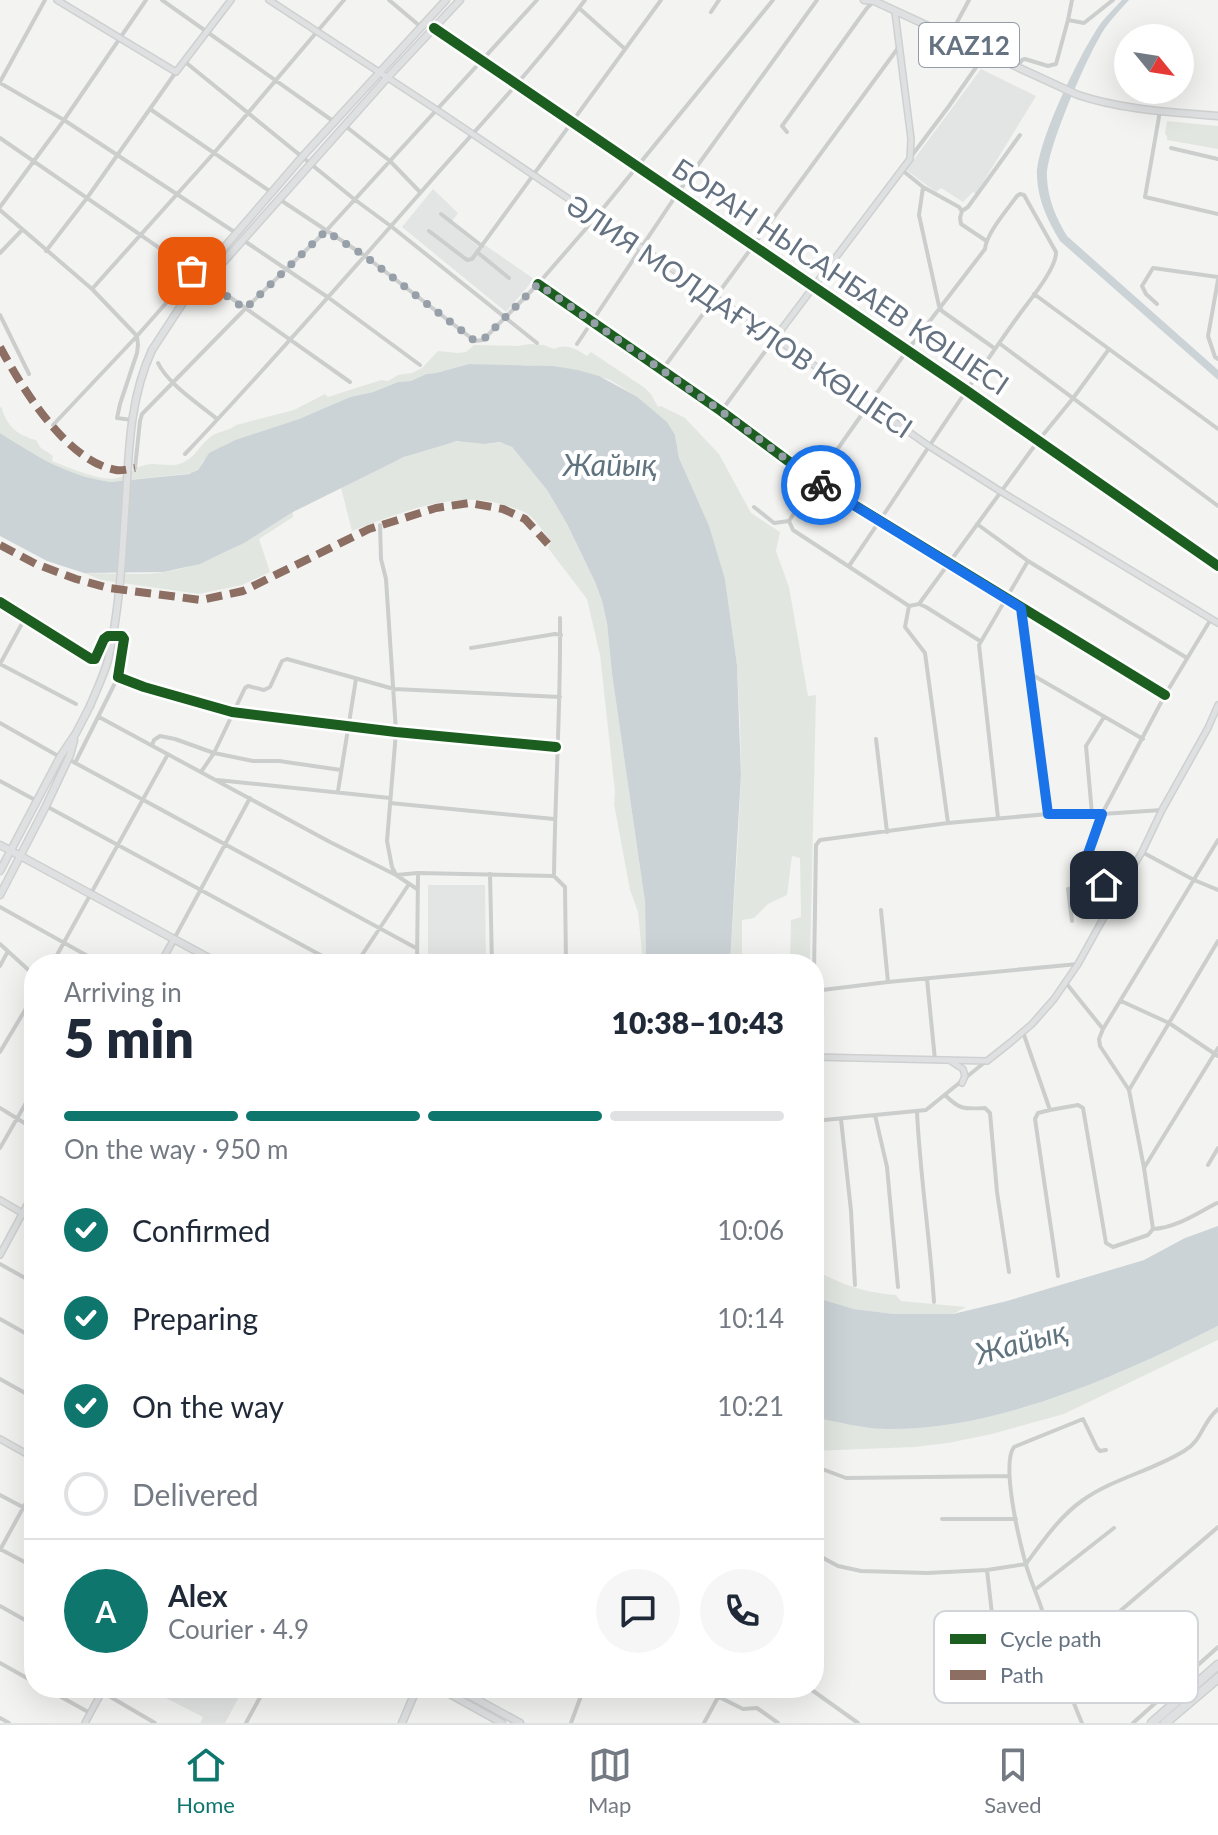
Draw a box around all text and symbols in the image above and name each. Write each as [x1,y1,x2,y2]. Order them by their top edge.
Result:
road number: KAZ12 [919,23,1019,67]
north arrow [1114,24,1194,104]
map controls [1114,24,1194,104]
street label: БОРАН НЫСАНБАЕВ КӨШЕСІ [666,151,1016,401]
street label: ӘЛИЯ МОЛДАҒҰЛОВ КӨШЕСІ [561,187,919,445]
pin [158,237,226,305]
icon: bag [170,249,214,293]
courier [781,445,861,525]
water label: Жайық [562,446,657,482]
icon: bike [799,463,843,507]
pin [1070,851,1138,919]
icon: home [1082,863,1126,907]
text: Arriving in [64,976,182,1008]
text: 10:38–10:43 [611,1004,784,1040]
text: 5 min [64,1007,194,1069]
text: On the way · 950 m [64,1133,288,1165]
icon: check [64,1208,108,1252]
text: Confirmed [132,1212,271,1248]
text: 10:06 [717,1214,784,1246]
icon: check [64,1296,108,1340]
text: Preparing [132,1300,258,1336]
text: 10:14 [717,1302,784,1334]
water label: Жайық [970,1311,1071,1371]
icon: check [64,1384,108,1428]
text: On the way [132,1388,284,1424]
text: 10:21 [717,1390,784,1422]
text: Delivered [132,1476,259,1512]
button: chat [596,1569,680,1653]
button: phone [700,1569,784,1653]
text: Alex [168,1577,228,1613]
text: A [96,1593,116,1629]
legend [934,1611,1198,1703]
text: Courier · 4.9 [168,1613,309,1645]
text: Cycle path [1000,1625,1102,1652]
text: Path [1000,1661,1044,1688]
tab: Home [176,1743,235,1818]
tab: Map [588,1743,632,1818]
tab: Saved [984,1743,1042,1818]

